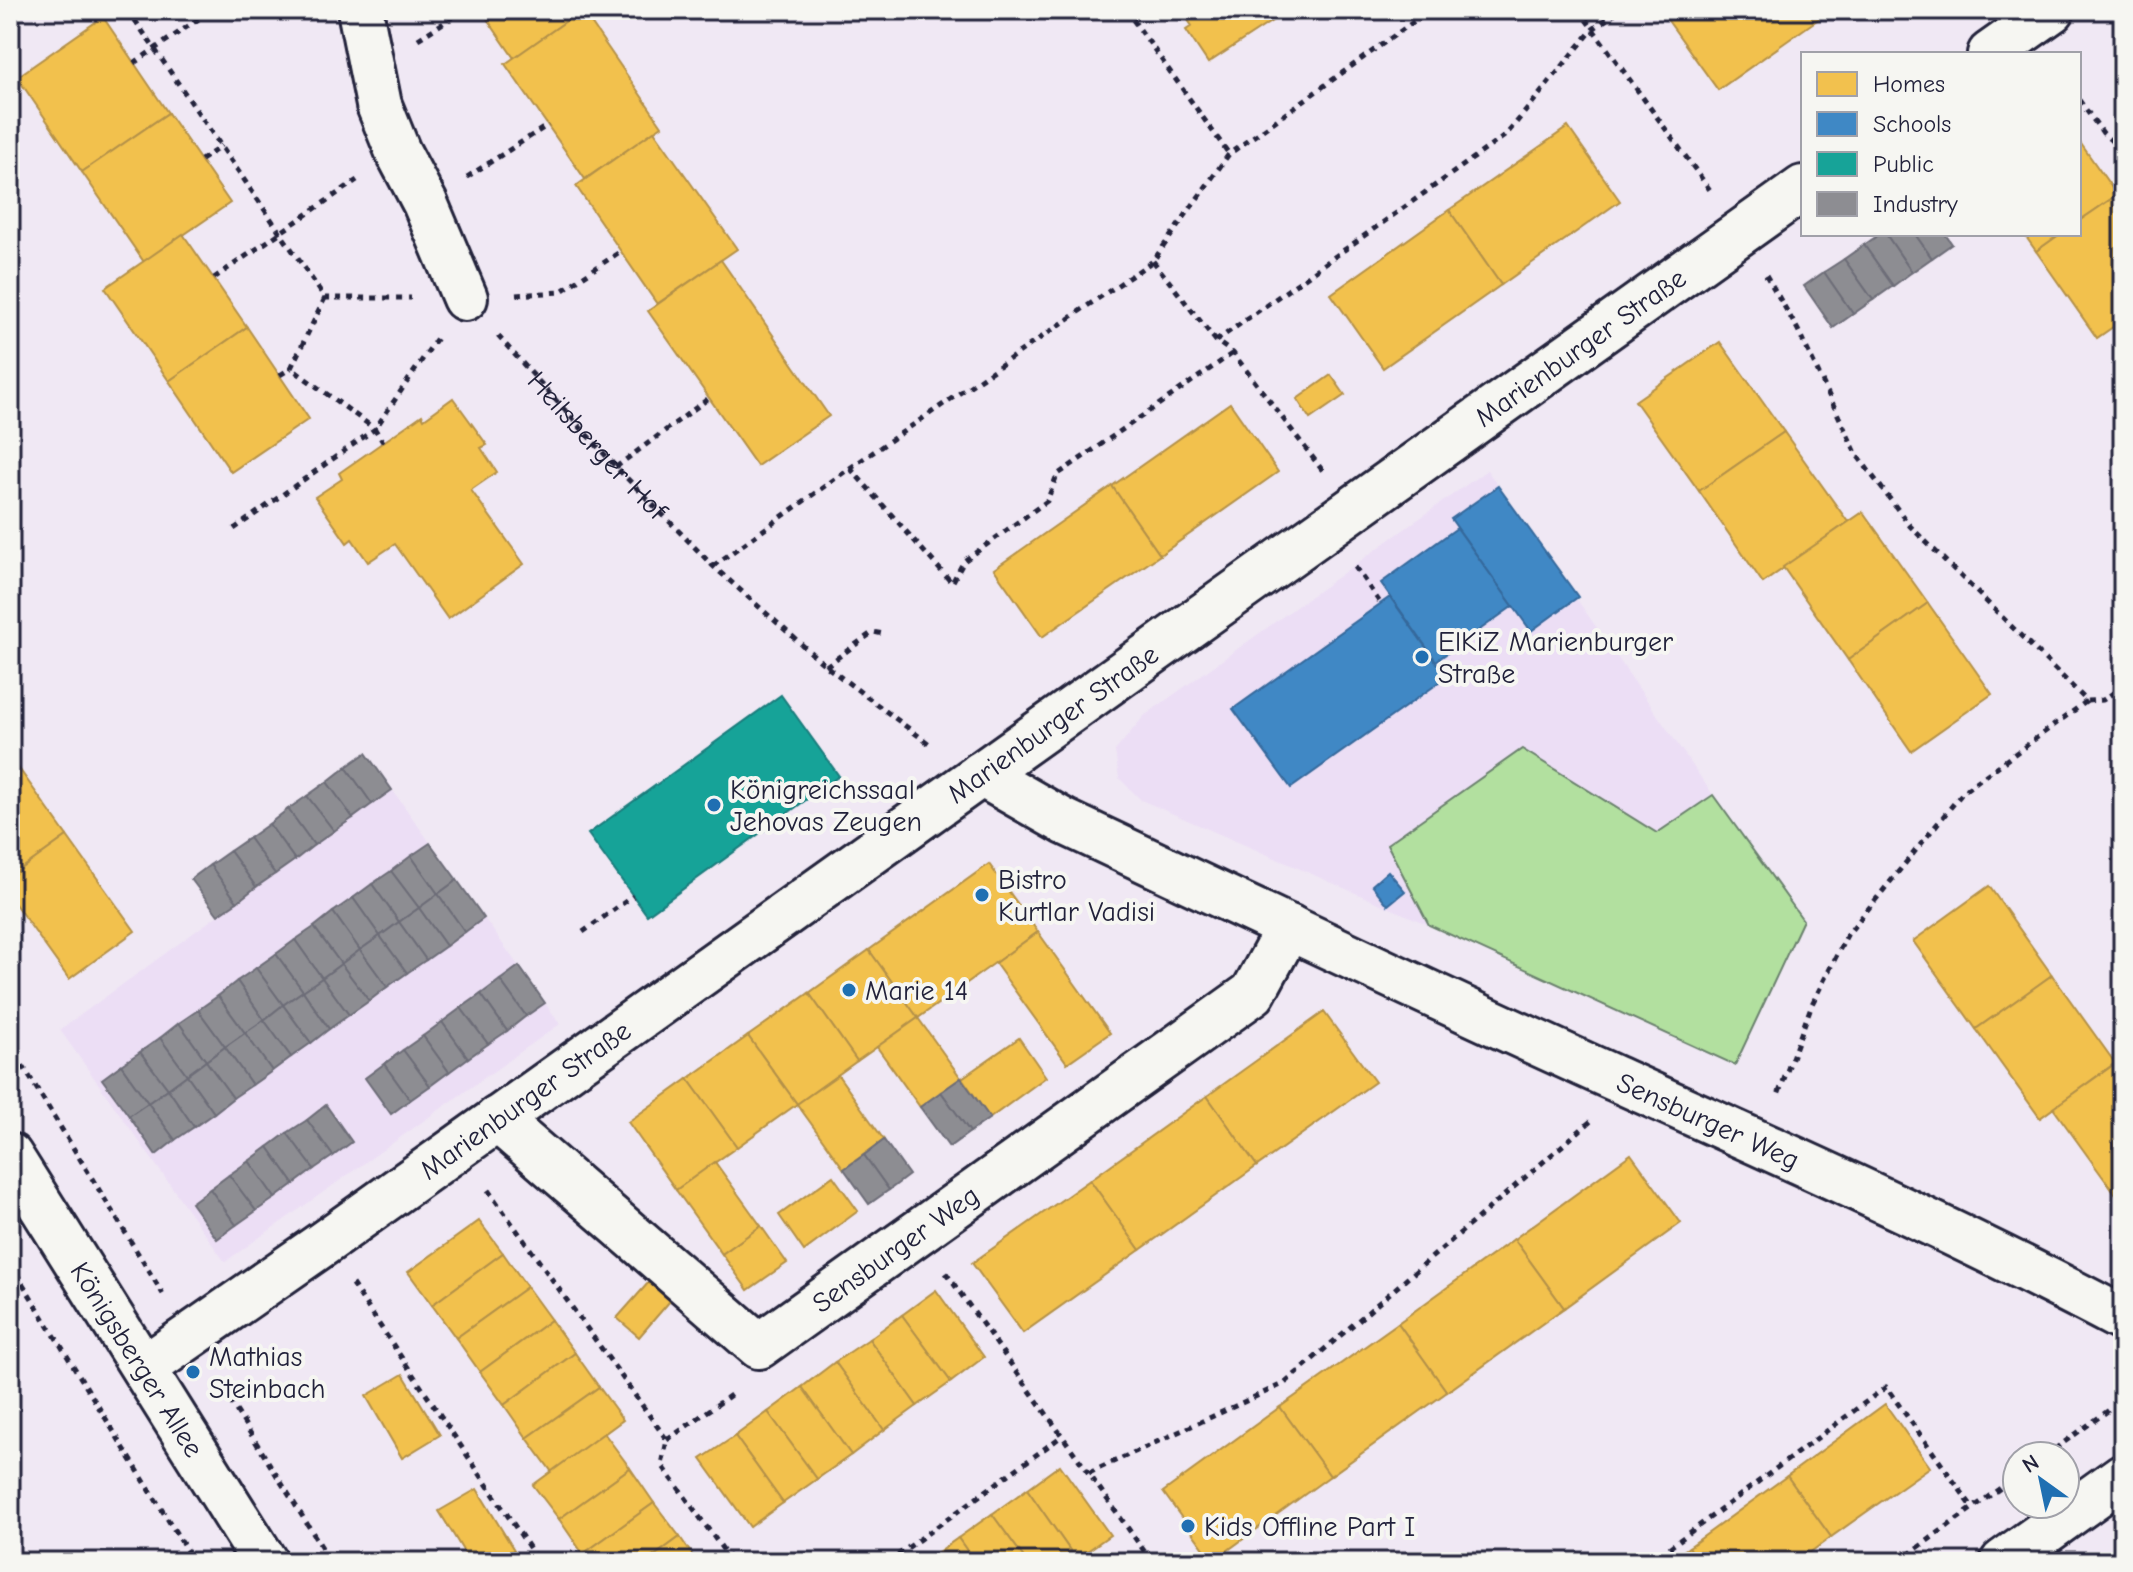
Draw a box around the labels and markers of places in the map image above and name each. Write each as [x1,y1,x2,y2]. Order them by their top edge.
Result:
place label: ElKiZ Marienburger Straße [1438,626,1673,690]
marker: ElKiZ Marienburger Straße [1413,648,1431,666]
place label: Königreichssaal Jehovas Zeugen [730,774,922,838]
marker: Königreichssaal Jehovas Zeugen [705,796,723,814]
place label: Bistro Kurtlar Vadisi [998,864,1155,928]
marker: Bistro Kurtlar Vadisi [973,886,991,904]
place label: Marie 14 [865,975,968,1007]
marker: Marie 14 [840,981,858,999]
place label: Mathias Steinbach [209,1341,325,1405]
marker: Mathias Steinbach [184,1363,202,1381]
place label: Kids Offline Part I [1204,1511,1415,1543]
marker: Kids Offline Part I [1179,1517,1197,1535]

